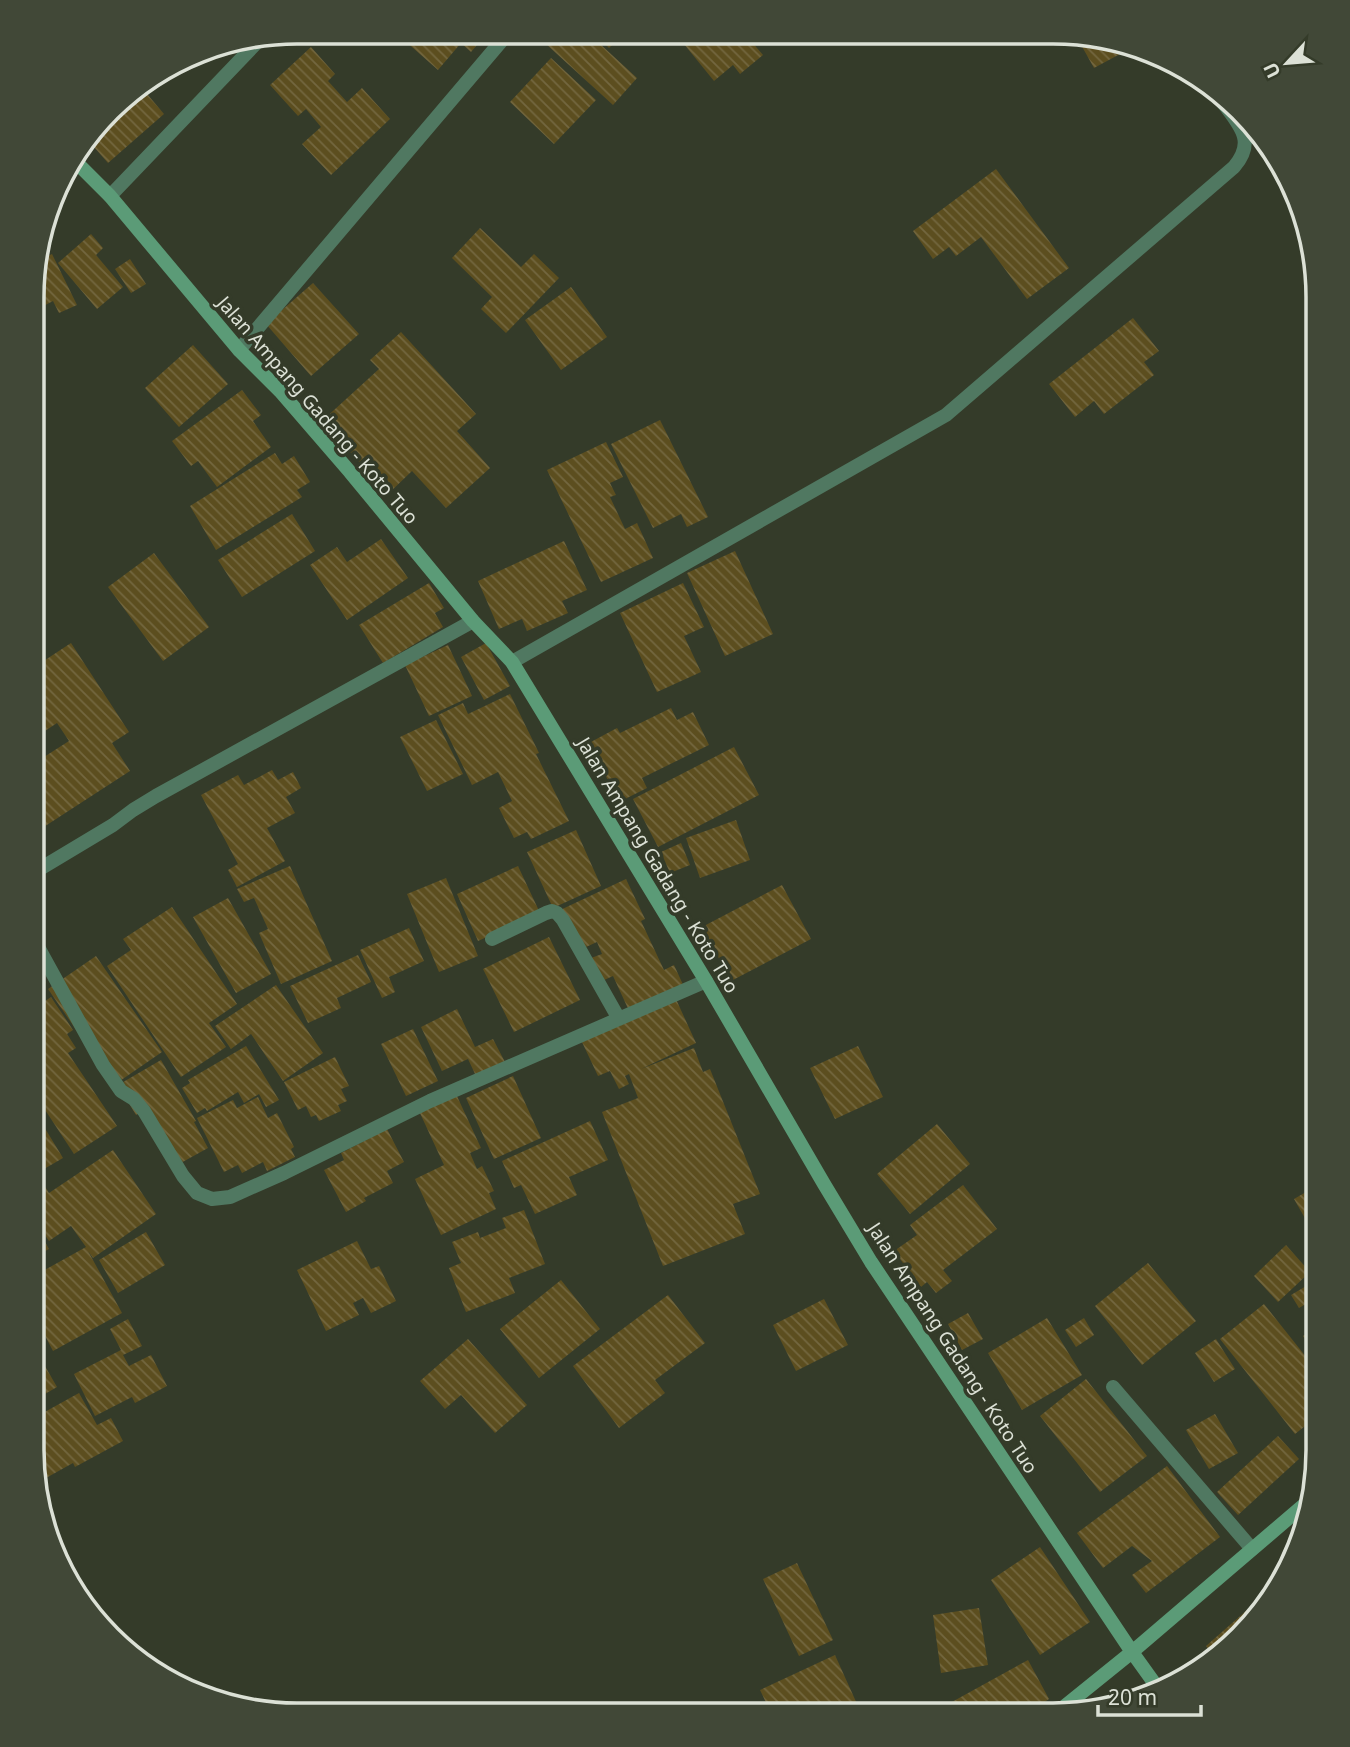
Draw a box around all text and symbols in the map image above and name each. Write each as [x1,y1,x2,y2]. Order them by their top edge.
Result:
north arrow [1252,28,1322,98]
text: U [1257,58,1287,83]
street label: Jalan Ampang Gadang - Koto Tuo [210,289,424,530]
street label: Jalan Ampang Gadang - Koto Tuo [570,730,745,998]
street label: Jalan Ampang Gadang - Koto Tuo [861,1216,1044,1479]
scale bar [1098,1674,1201,1718]
text: 20 m [1108,1683,1157,1711]

